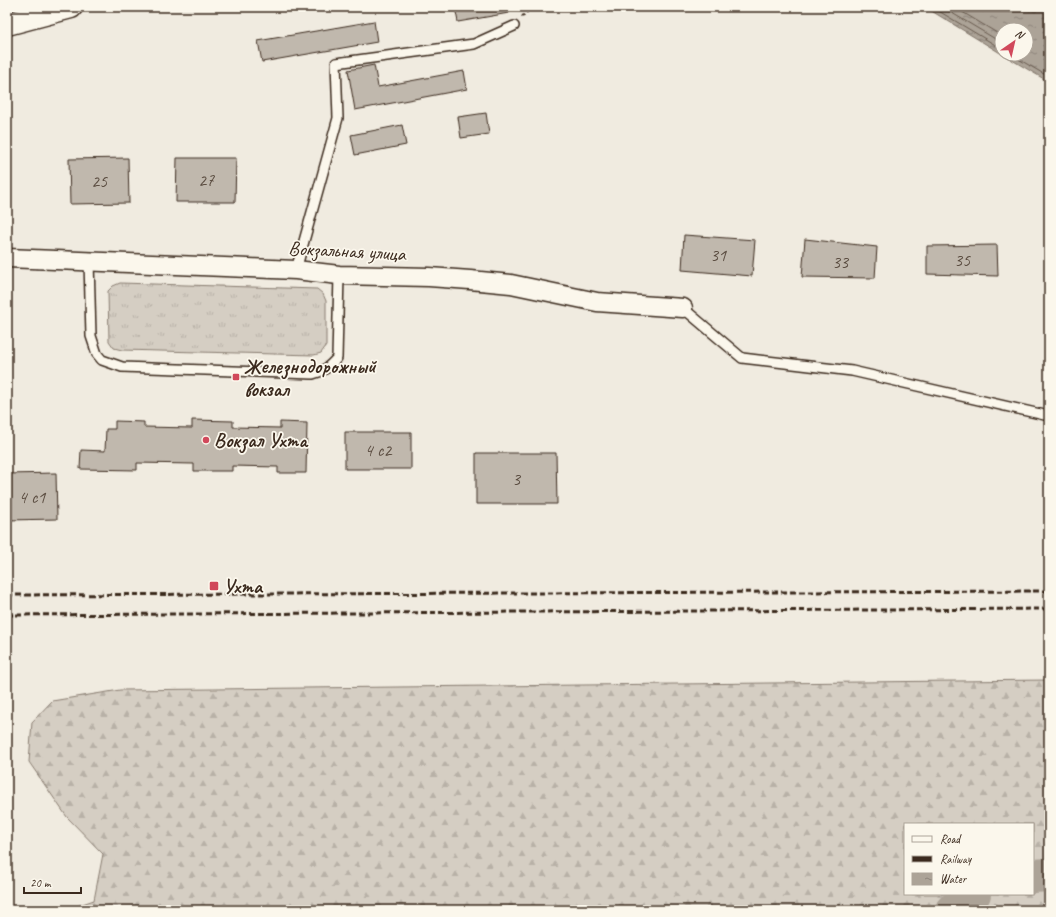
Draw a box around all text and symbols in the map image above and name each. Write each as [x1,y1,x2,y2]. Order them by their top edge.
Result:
north arrow [994,22,1034,62]
text: N [1013,26,1028,43]
house number: 27 [198,169,215,191]
house number: 25 [91,170,108,192]
street label: Вокзальная улица [288,235,408,267]
house number: 31 [710,244,727,266]
house number: 35 [954,249,971,271]
house number: 33 [832,251,850,273]
place label: Железнодорожный вокзал [244,354,377,402]
marker: Железнодорожный вокзал [231,372,241,382]
place label: Вокзал Ухта [214,428,309,454]
marker: Вокзал Ухта [201,435,211,445]
house number: 4 с2 [365,439,393,461]
house number: 3 [512,468,522,490]
house number: 4 с1 [19,486,46,508]
place label: Ухта [223,574,264,599]
marker: Ухта [208,580,220,592]
legend [904,823,1034,895]
text: Road [940,831,962,847]
text: Railway [940,851,972,867]
scale bar [24,869,81,895]
text: Water [940,871,968,887]
text: 20 m [30,875,52,891]

